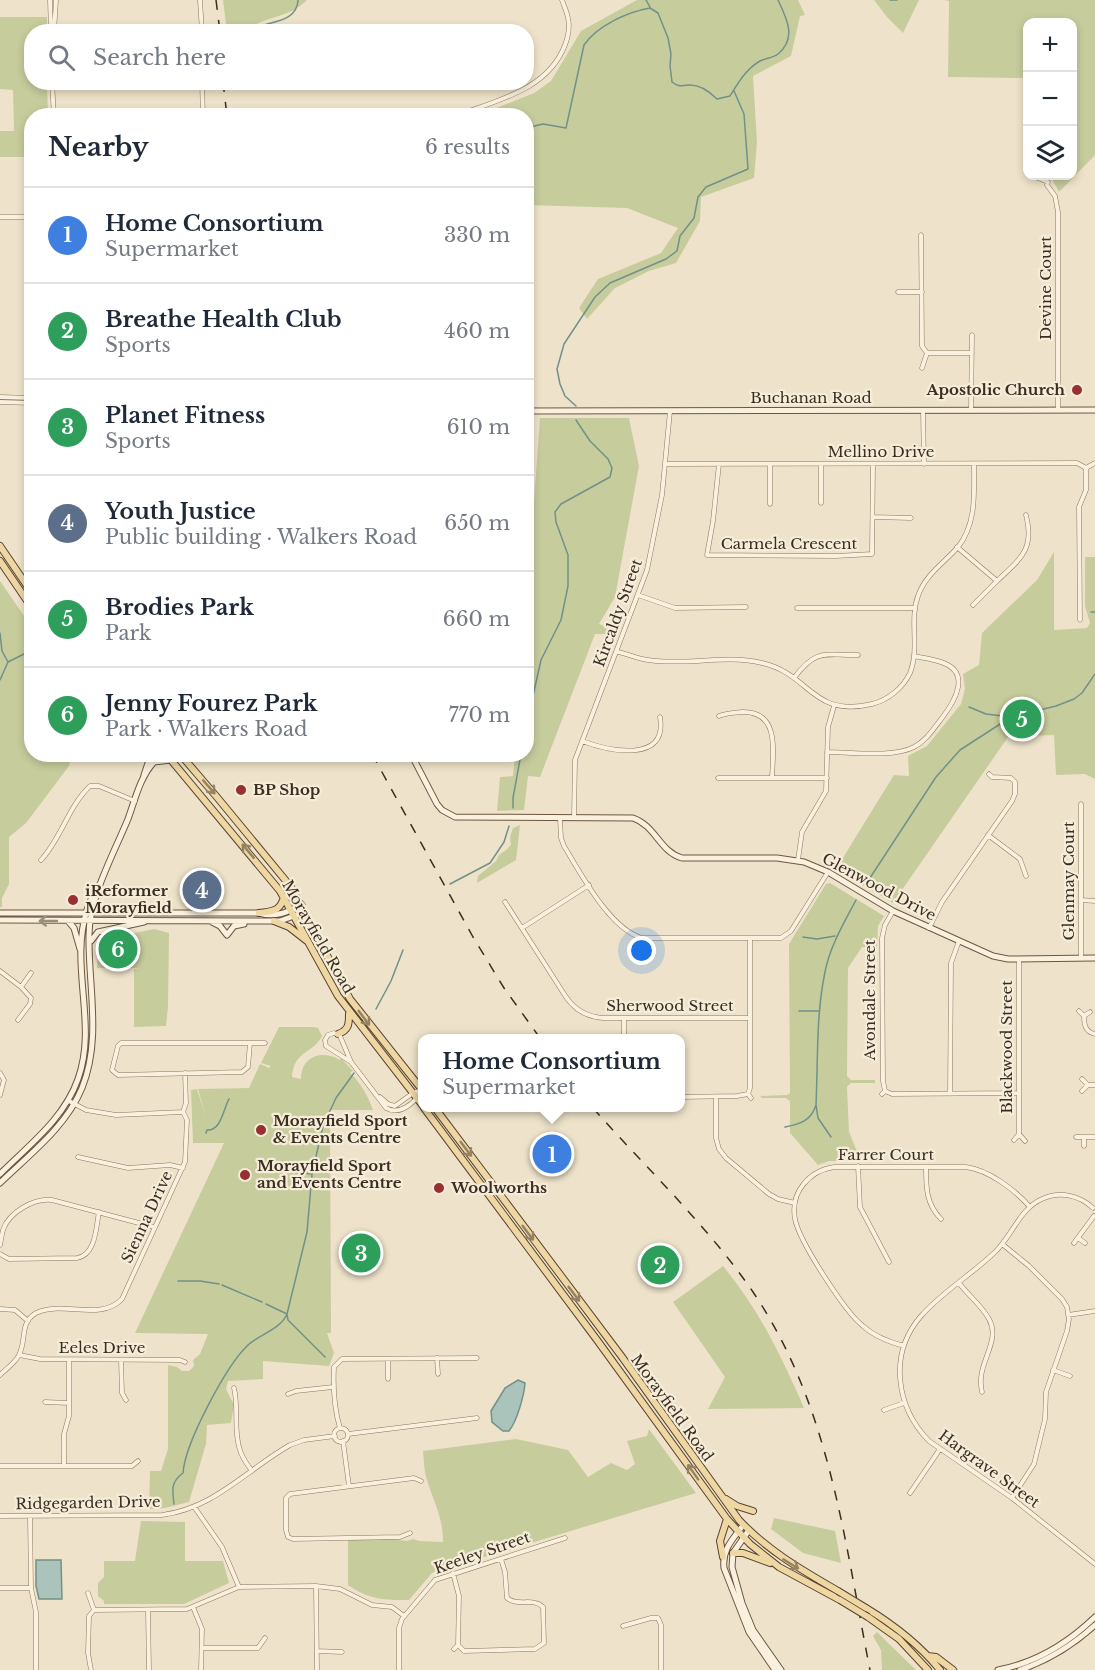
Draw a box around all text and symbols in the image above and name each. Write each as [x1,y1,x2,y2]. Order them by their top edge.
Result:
map controls [1023,18,1077,180]
button: + [1023,18,1077,72]
search box [24,24,534,90]
icon: search [45,41,78,74]
text: Search here [93,44,226,71]
button: − [1023,72,1077,126]
button: layers [1023,126,1077,180]
text: Nearby [48,131,149,163]
text: 6 results [425,135,510,159]
text: Home Consortium [105,210,323,237]
text: 1 [63,223,72,247]
text: 330 m [444,223,510,247]
street label: Devine Court [1036,236,1055,340]
text: Supermarket [105,237,239,261]
text: Breathe Health Club [105,306,342,333]
text: 2 [61,319,74,343]
text: 460 m [444,319,510,343]
text: Sports [105,333,171,357]
place label: Apostolic Church [925,380,1065,399]
marker: Apostolic Church [1070,383,1084,397]
street label: Buchanan Road [750,388,872,407]
text: Planet Fitness [105,402,265,429]
text: 3 [61,415,74,439]
text: 610 m [447,415,510,439]
text: Sports [105,429,171,453]
street label: Mellino Drive [828,442,934,461]
text: Youth Justice [105,498,256,525]
text: 4 [61,511,74,535]
text: 650 m [444,511,510,535]
text: Public building · Walkers Road [105,525,417,549]
street label: Carmela Crescent [721,534,858,553]
street label: Kircaldy Street [589,556,646,669]
text: Brodies Park [105,594,254,621]
text: 5 [62,607,73,631]
text: 660 m [443,607,510,631]
text: Park [105,621,151,645]
text: Jenny Fourez Park [105,690,317,717]
pin: 5 [1002,696,1042,742]
text: 6 [61,703,74,727]
text: 770 m [448,703,510,727]
text: Park · Walkers Road [105,717,308,741]
one-way arrow [202,779,216,794]
place label: BP Shop [253,780,320,799]
marker: BP Shop [234,783,248,797]
street label: Glenmay Court [1059,821,1078,941]
one-way arrow [241,843,254,859]
street label: Glenwood Drive [819,849,939,925]
pin: 4 [182,868,222,912]
street label: Morayfield Road [278,877,359,997]
place label: iReformer Morayfield [85,881,173,917]
marker: iReformer Morayfield [66,893,80,907]
one-way arrow [39,915,59,927]
pin: 6 [98,926,138,972]
your location [627,936,656,965]
street label: Avondale Street [860,939,879,1062]
street label: Blackwood Street [997,980,1016,1114]
street label: Sherwood Street [606,996,734,1015]
one-way arrow [357,1010,370,1026]
popup [418,1034,685,1112]
text: Home Consortium [442,1048,661,1075]
text: Supermarket [442,1075,576,1099]
place label: Morayfield Sport & Events Centre [273,1111,408,1147]
marker: Morayfield Sport & Events Centre [254,1123,268,1137]
pin: 1 [532,1132,572,1176]
one-way arrow [459,1140,472,1156]
street label: Farrer Court [838,1145,934,1164]
place label: Morayfield Sport and Events Centre [257,1156,402,1192]
street label: Sienna Drive [117,1168,176,1266]
marker: Morayfield Sport and Events Centre [238,1168,252,1182]
place label: Woolworths [450,1178,547,1197]
marker: Woolworths [432,1181,446,1195]
one-way arrow [522,1225,534,1241]
pin: 3 [342,1230,380,1276]
pin: 2 [640,1242,680,1288]
one-way arrow [567,1286,580,1302]
street label: Eeles Drive [59,1338,145,1357]
street label: Morayfield Road [627,1350,718,1465]
street label: Hargrave Street [935,1426,1044,1512]
one-way arrow [687,1464,699,1480]
street label: Ridgegarden Drive [15,1492,161,1513]
street label: Keeley Street [431,1527,533,1578]
one-way arrow [782,1558,799,1570]

